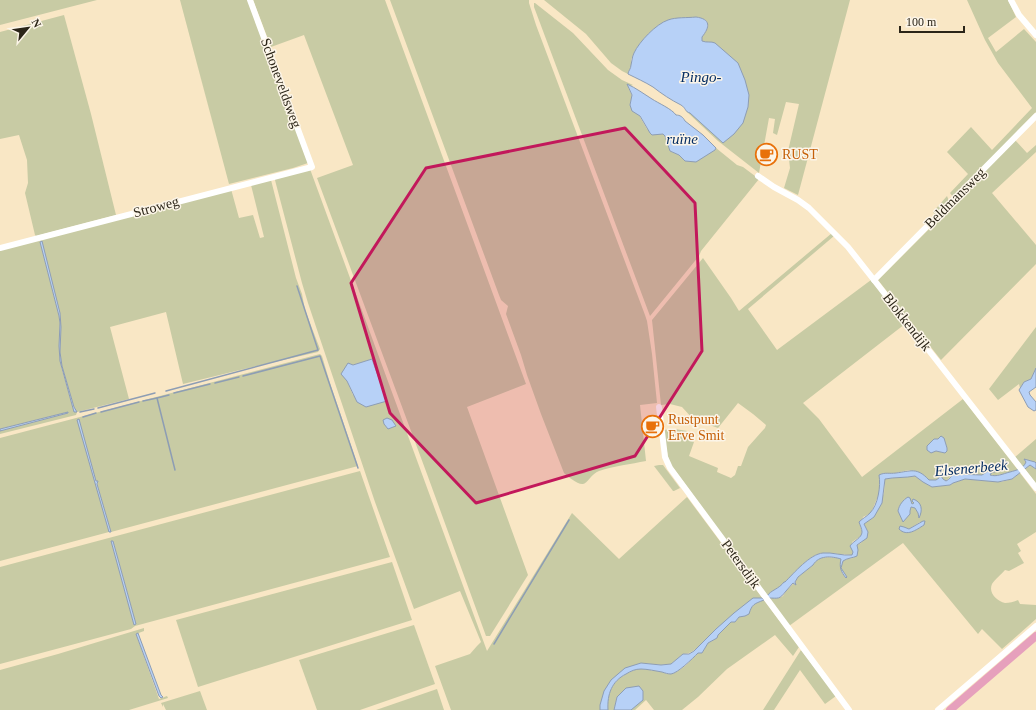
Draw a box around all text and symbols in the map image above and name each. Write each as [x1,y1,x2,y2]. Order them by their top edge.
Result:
north arrow [8,8,48,48]
scale bar [900,8,964,34]
text: 100 m [906,15,937,29]
text: N [30,17,44,30]
street label: Schoneveldsweg [258,36,304,130]
water label: Pingo- [680,69,721,85]
water label: ruïne [666,131,698,147]
cafe icon: RUST [753,141,779,167]
place label: RUST [782,147,818,162]
street label: Beldmansweg [922,165,988,231]
street label: Stroweg [132,194,180,220]
street label: Blokkendijk [880,290,934,354]
place label: Rustpunt Erve Smit [668,412,724,443]
cafe icon: Rustpunt Erve Smit [639,414,665,440]
water label: Elsenerbeek [933,457,1009,479]
street label: Petersdijk [718,537,764,591]

